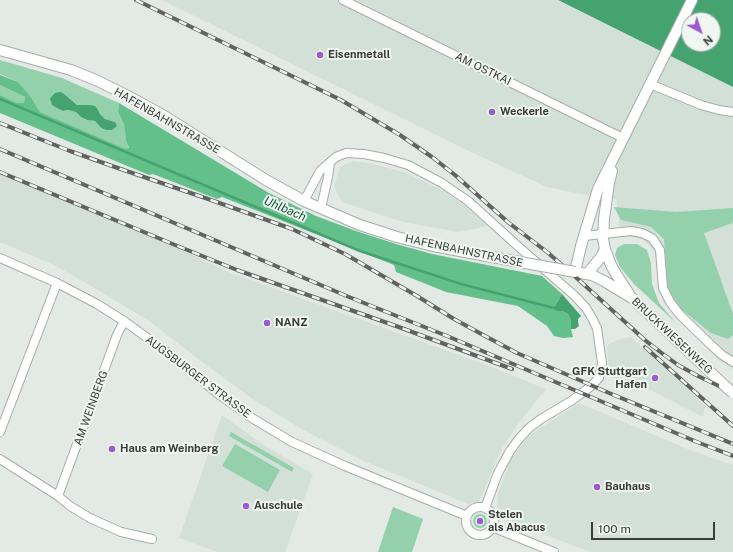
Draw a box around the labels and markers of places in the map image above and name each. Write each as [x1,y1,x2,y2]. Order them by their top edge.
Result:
place label: Eisenmetall [328,48,390,62]
marker: Eisenmetall [315,50,325,60]
place label: Weckerle [500,105,549,119]
marker: Weckerle [487,107,497,117]
place label: NANZ [275,316,308,330]
marker: NANZ [262,318,272,328]
place label: GFK Stuttgart Hafen [572,365,647,391]
marker: GFK Stuttgart Hafen [650,373,660,383]
place label: Haus am Weinberg [120,442,218,456]
marker: Haus am Weinberg [107,444,117,454]
place label: Bauhaus [605,480,650,494]
marker: Bauhaus [592,482,602,492]
place label: Auschule [254,499,303,513]
marker: Auschule [241,501,251,511]
place label: Stelen als Abacus [488,508,545,534]
marker: Stelen als Abacus [475,516,485,526]

